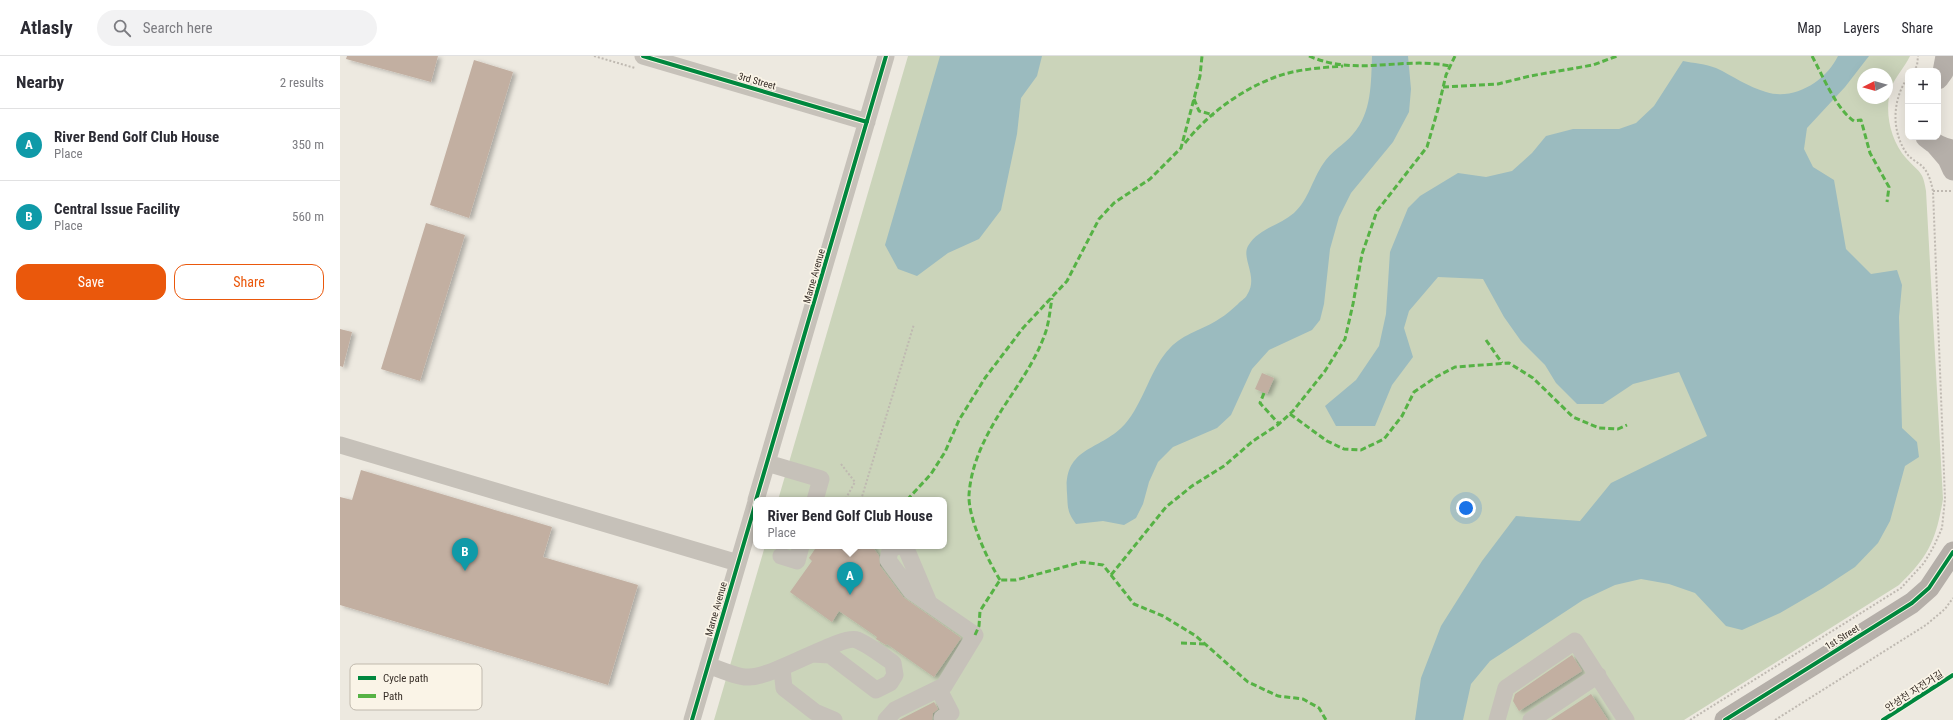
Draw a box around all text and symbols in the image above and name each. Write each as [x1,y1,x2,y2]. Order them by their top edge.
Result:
search box [97,10,377,46]
text: Atlasly [20,16,73,39]
icon: search [111,17,133,39]
text: Search here [143,19,212,37]
text: Map [1797,20,1821,36]
text: Layers [1843,20,1880,36]
text: Share [1902,20,1933,36]
north arrow [1857,68,1893,104]
map controls [1905,68,1941,140]
button: + [1905,68,1941,104]
street label: 3rd Street [737,70,777,92]
text: Nearby [16,72,64,92]
text: 2 results [280,75,324,90]
button: − [1905,104,1941,140]
text: River Bend Golf Club House [54,128,219,146]
text: A [25,137,33,152]
text: 350 m [292,137,324,152]
text: Place [54,146,83,161]
text: Central Issue Facility [54,200,180,218]
text: B [25,209,33,224]
text: 560 m [292,209,324,224]
text: Place [54,218,83,233]
street label: Marne Avenue [801,247,827,304]
button: Save [16,264,166,300]
button: Share [174,264,324,300]
popup [753,497,947,549]
your location [1456,498,1476,518]
text: River Bend Golf Club House [767,507,933,525]
text: Place [767,525,796,540]
pin: B [452,538,478,571]
pin: A [837,562,863,595]
street label: Marne Avenue [703,580,729,637]
street label: 1st Street [1823,622,1861,652]
legend [350,664,482,710]
street label: 안성천 자전거길 [1883,668,1945,714]
text: Cycle path [383,672,428,685]
text: Path [383,690,403,703]

